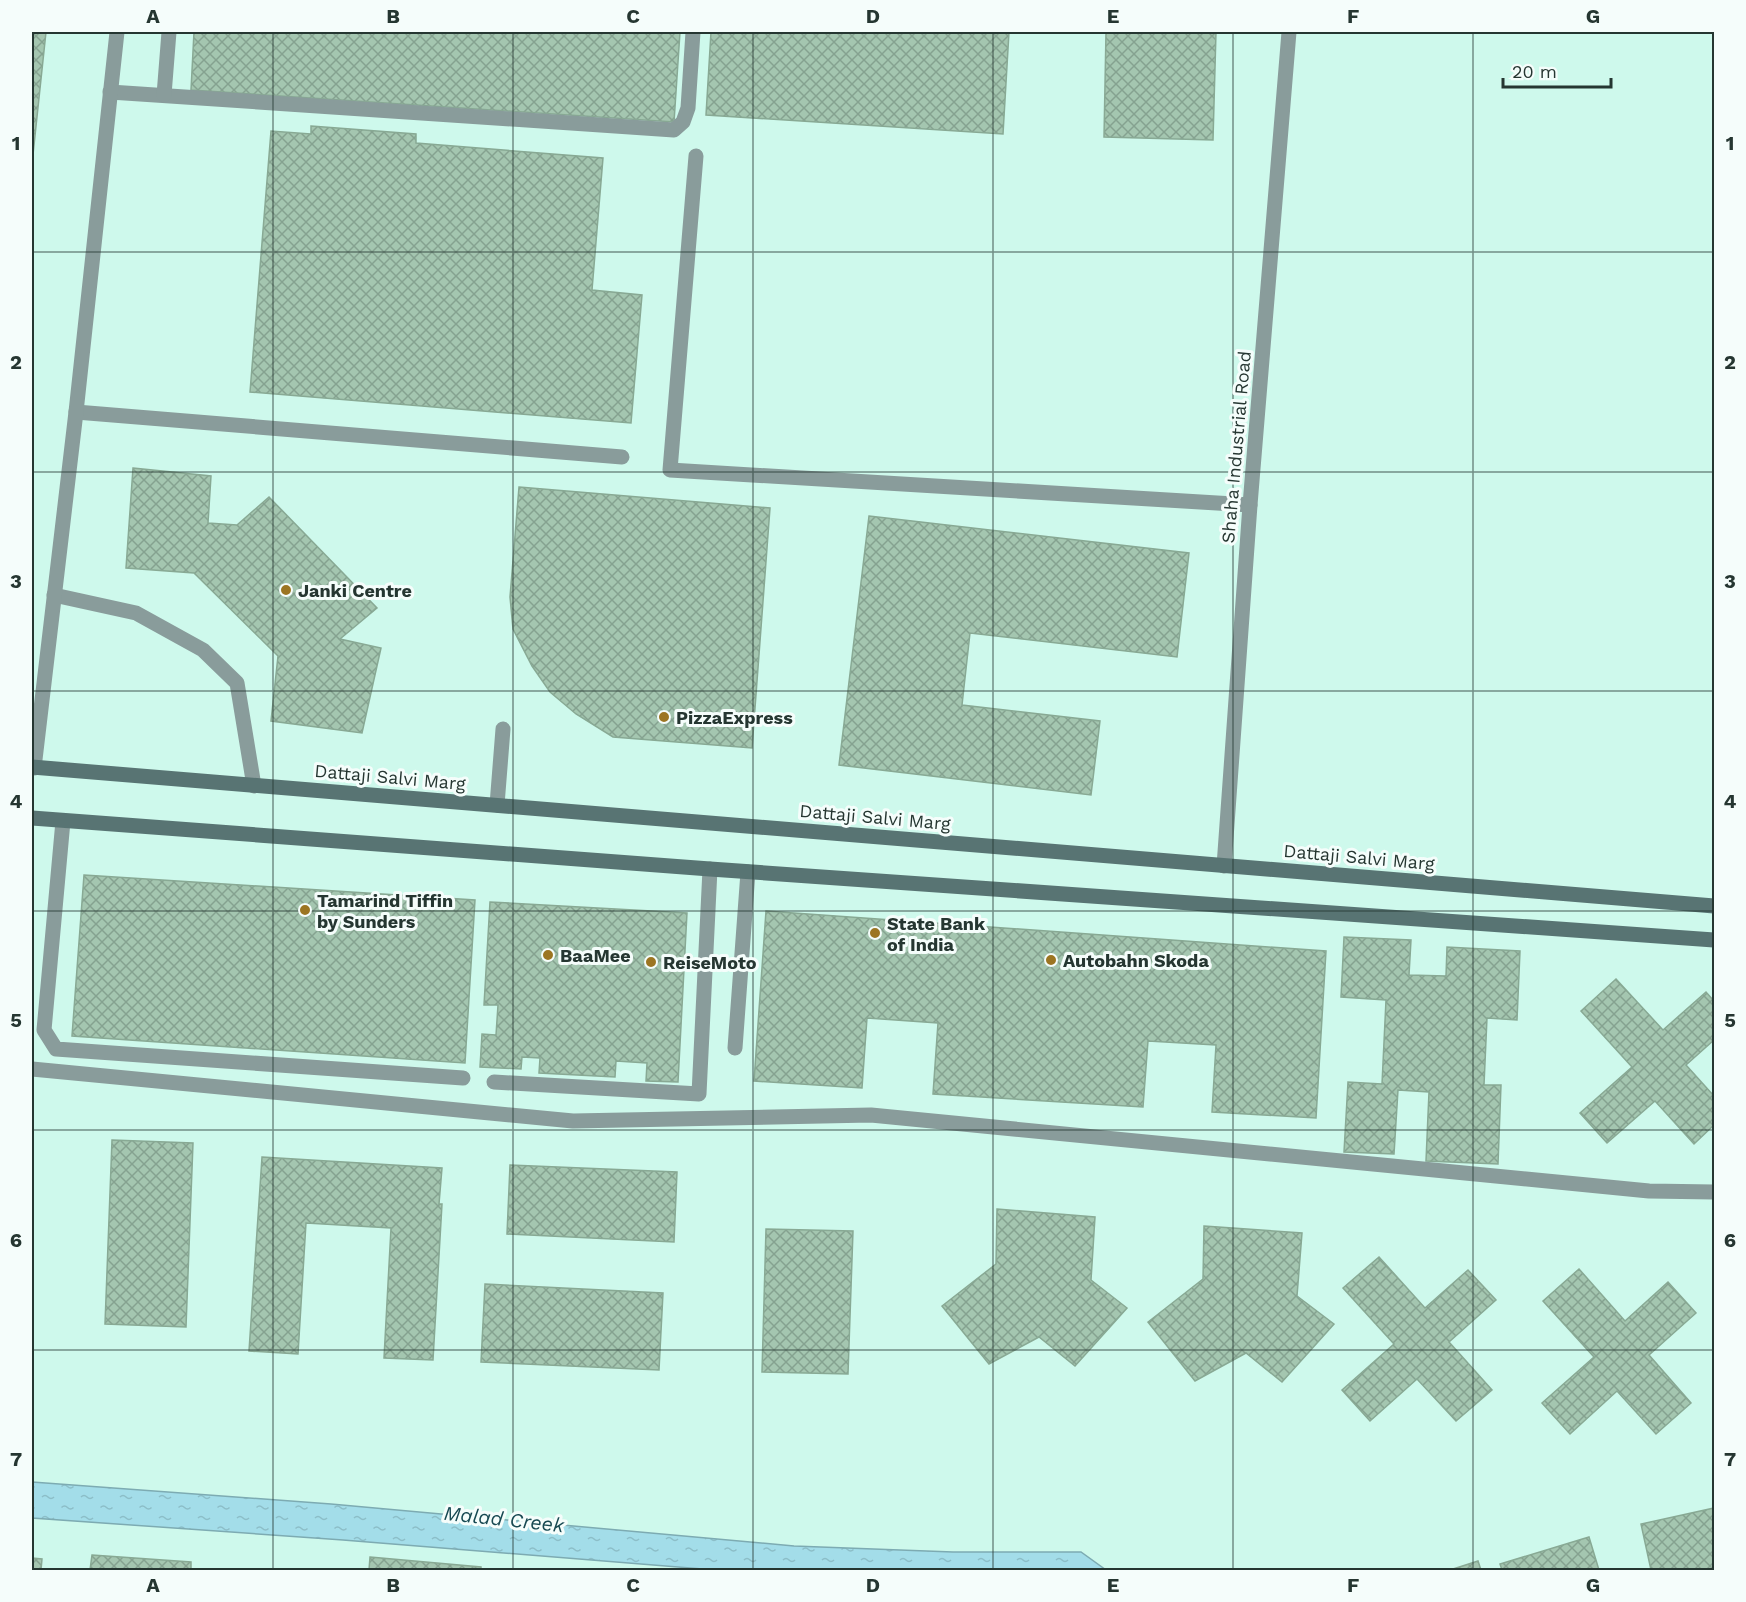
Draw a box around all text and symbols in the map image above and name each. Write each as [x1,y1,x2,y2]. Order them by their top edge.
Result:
text: A [146,4,160,28]
text: B [386,4,400,28]
text: C [626,4,640,28]
text: D [866,4,880,28]
text: E [1107,4,1119,28]
text: F [1347,4,1359,28]
text: G [1586,4,1600,28]
scale bar [1503,51,1611,89]
text: 20 m [1512,61,1557,82]
text: 1 [12,131,20,155]
text: 1 [1726,131,1734,155]
text: 2 [10,350,22,374]
street label: Shaha Industrial Road [1217,350,1255,544]
text: 2 [1724,350,1736,374]
text: 3 [10,569,22,593]
text: 3 [1724,569,1736,593]
place label: Janki Centre [298,580,412,601]
marker: Janki Centre [279,583,293,597]
place label: PizzaExpress [676,707,793,728]
marker: PizzaExpress [657,710,671,724]
street label: Dattaji Salvi Marg [314,760,467,794]
text: 4 [10,789,23,813]
text: 4 [1724,789,1737,813]
street label: Dattaji Salvi Marg [799,800,952,834]
street label: Dattaji Salvi Marg [1283,840,1436,874]
place label: Tamarind Tiffin by Sunders [317,890,453,932]
marker: Tamarind Tiffin by Sunders [298,903,312,917]
place label: State Bank of India [887,913,986,955]
marker: State Bank of India [868,926,882,940]
place label: BaaMee [560,945,631,966]
marker: BaaMee [541,948,555,962]
place label: Autobahn Skoda [1063,950,1209,971]
place label: ReiseMoto [663,952,757,973]
marker: Autobahn Skoda [1044,953,1058,967]
marker: ReiseMoto [644,955,658,969]
text: 5 [10,1008,22,1032]
text: 5 [1724,1008,1736,1032]
text: 6 [10,1228,22,1252]
text: 6 [1724,1228,1736,1252]
text: 7 [10,1447,22,1471]
text: 7 [1724,1447,1736,1471]
water label: Malad Creek [443,1501,566,1537]
text: A [146,1573,160,1597]
text: B [386,1573,400,1597]
text: C [626,1573,640,1597]
text: D [866,1573,880,1597]
text: E [1107,1573,1119,1597]
text: F [1347,1573,1359,1597]
text: G [1586,1573,1600,1597]

